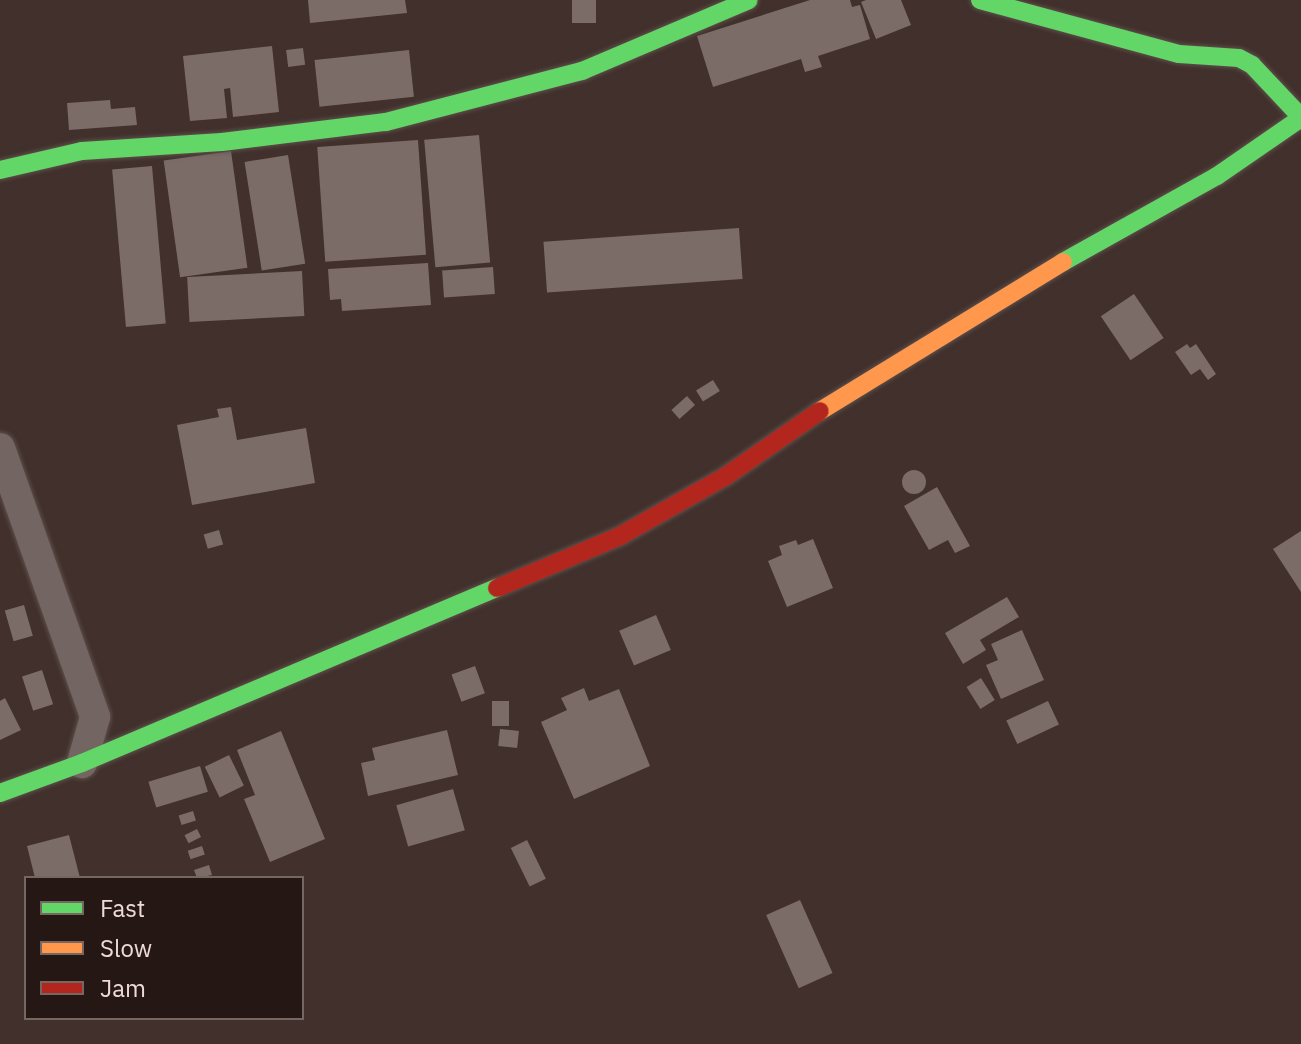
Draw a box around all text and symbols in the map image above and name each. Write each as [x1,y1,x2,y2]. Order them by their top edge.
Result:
legend [24,876,304,1020]
text: Fast [100,892,145,924]
text: Slow [100,932,152,964]
text: Jam [100,972,146,1004]

